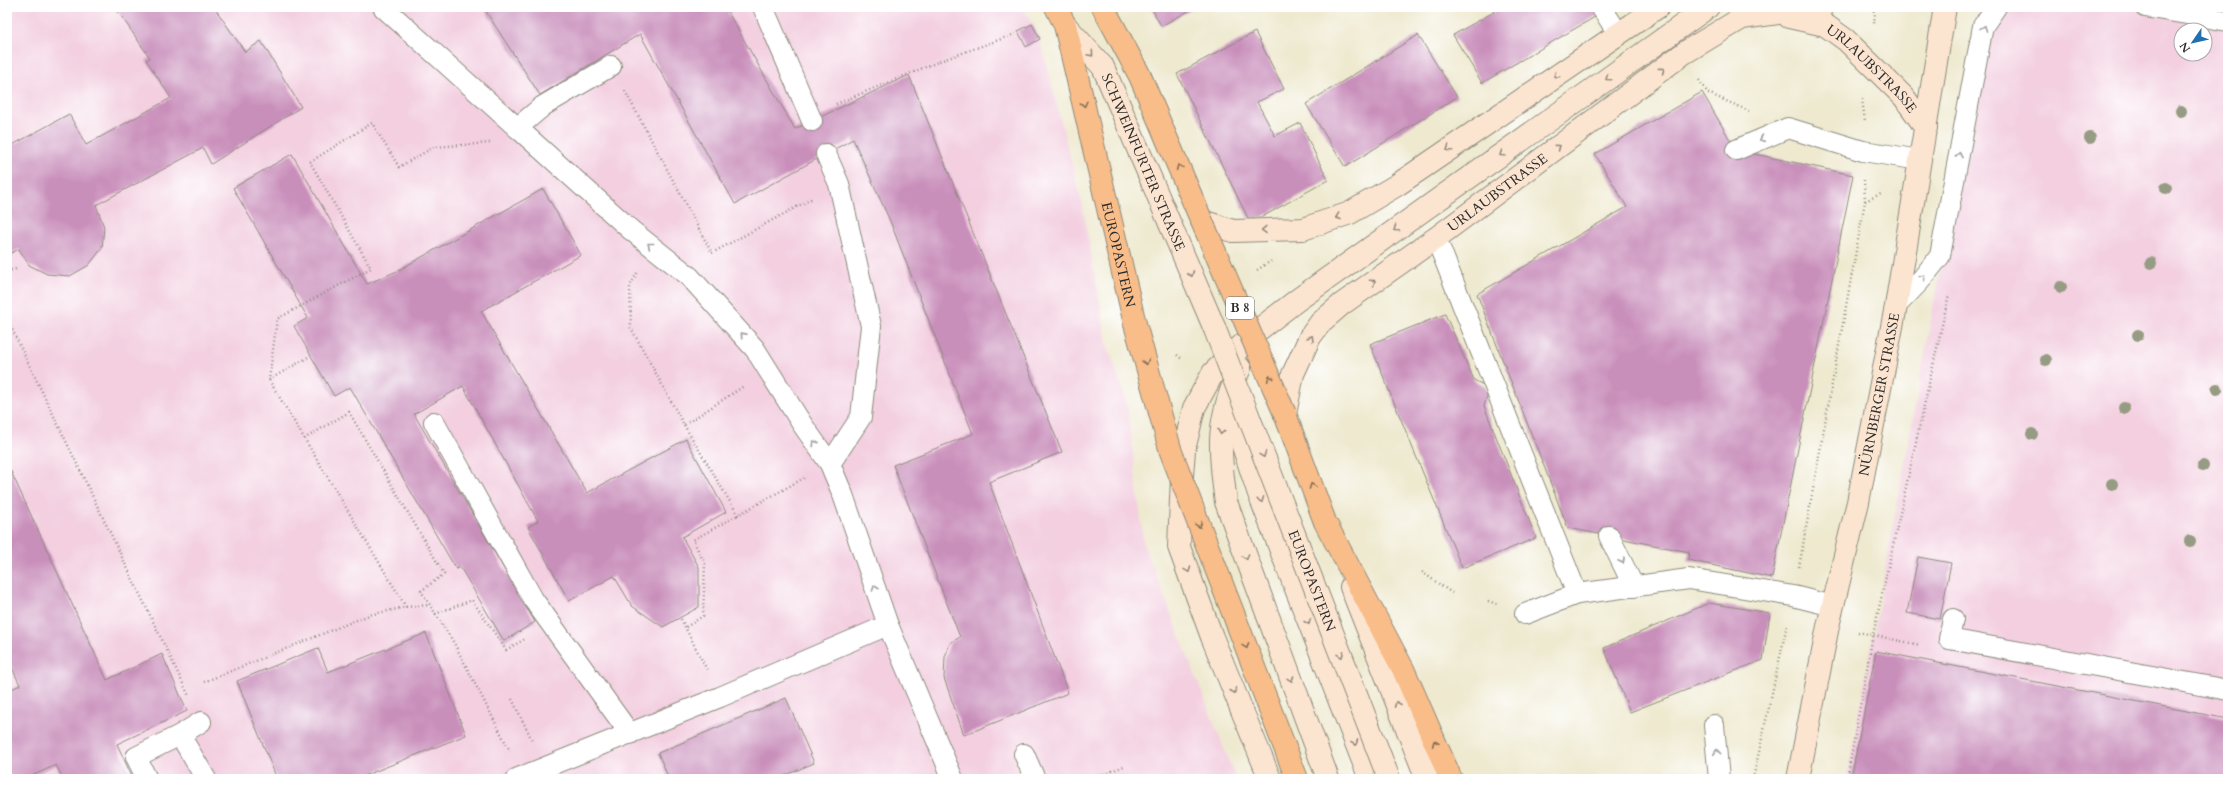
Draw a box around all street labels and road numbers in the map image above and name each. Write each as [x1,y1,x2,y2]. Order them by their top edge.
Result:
street label: URLAUBSTRASSE [1823,20,1922,117]
street label: SCHWEINFURTER STRASSE [1097,70,1190,254]
street label: URLAUBSTRASSE [1443,149,1551,236]
street label: EUROPASTERN [1097,200,1140,309]
road number: B 8 [1226,297,1254,319]
street label: NÜRNBERGER STRASSE [1854,311,1904,478]
street label: EUROPASTERN [1284,527,1341,634]

